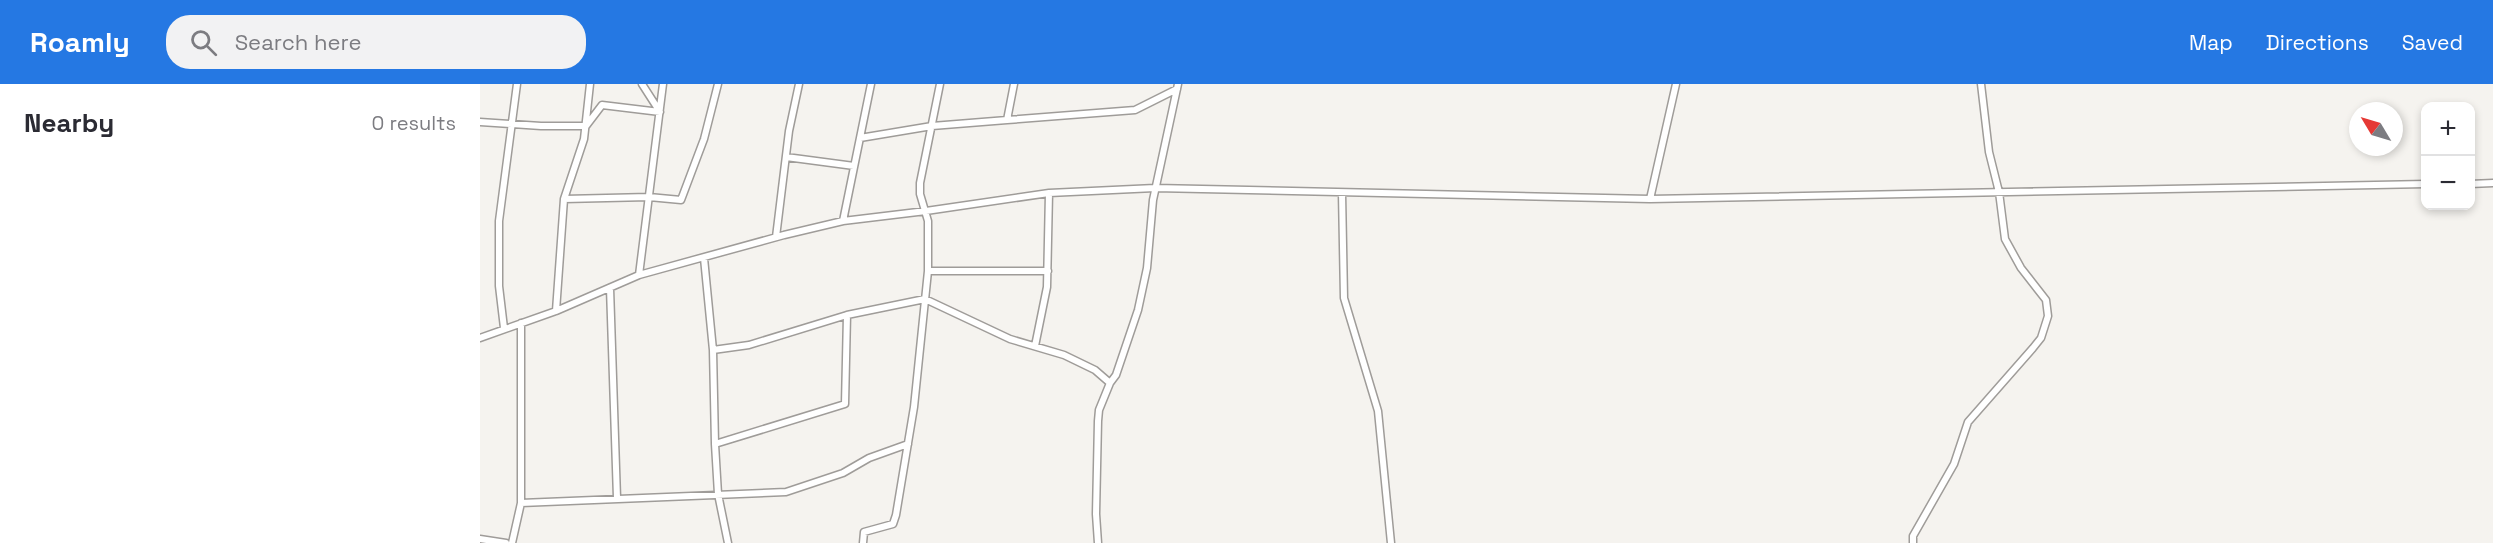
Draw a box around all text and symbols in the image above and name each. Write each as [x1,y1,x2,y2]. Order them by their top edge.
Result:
search box [166,15,586,69]
text: Roamly [30,24,130,60]
icon: search [187,26,220,59]
text: Search here [235,28,361,56]
text: Map [2189,29,2233,56]
text: Directions [2266,29,2369,56]
text: Saved [2402,29,2463,56]
north arrow [2349,102,2403,156]
map controls [2421,102,2475,210]
button: + [2421,102,2475,156]
text: Nearby [24,106,114,140]
text: 0 results [372,110,456,136]
button: − [2421,156,2475,210]

